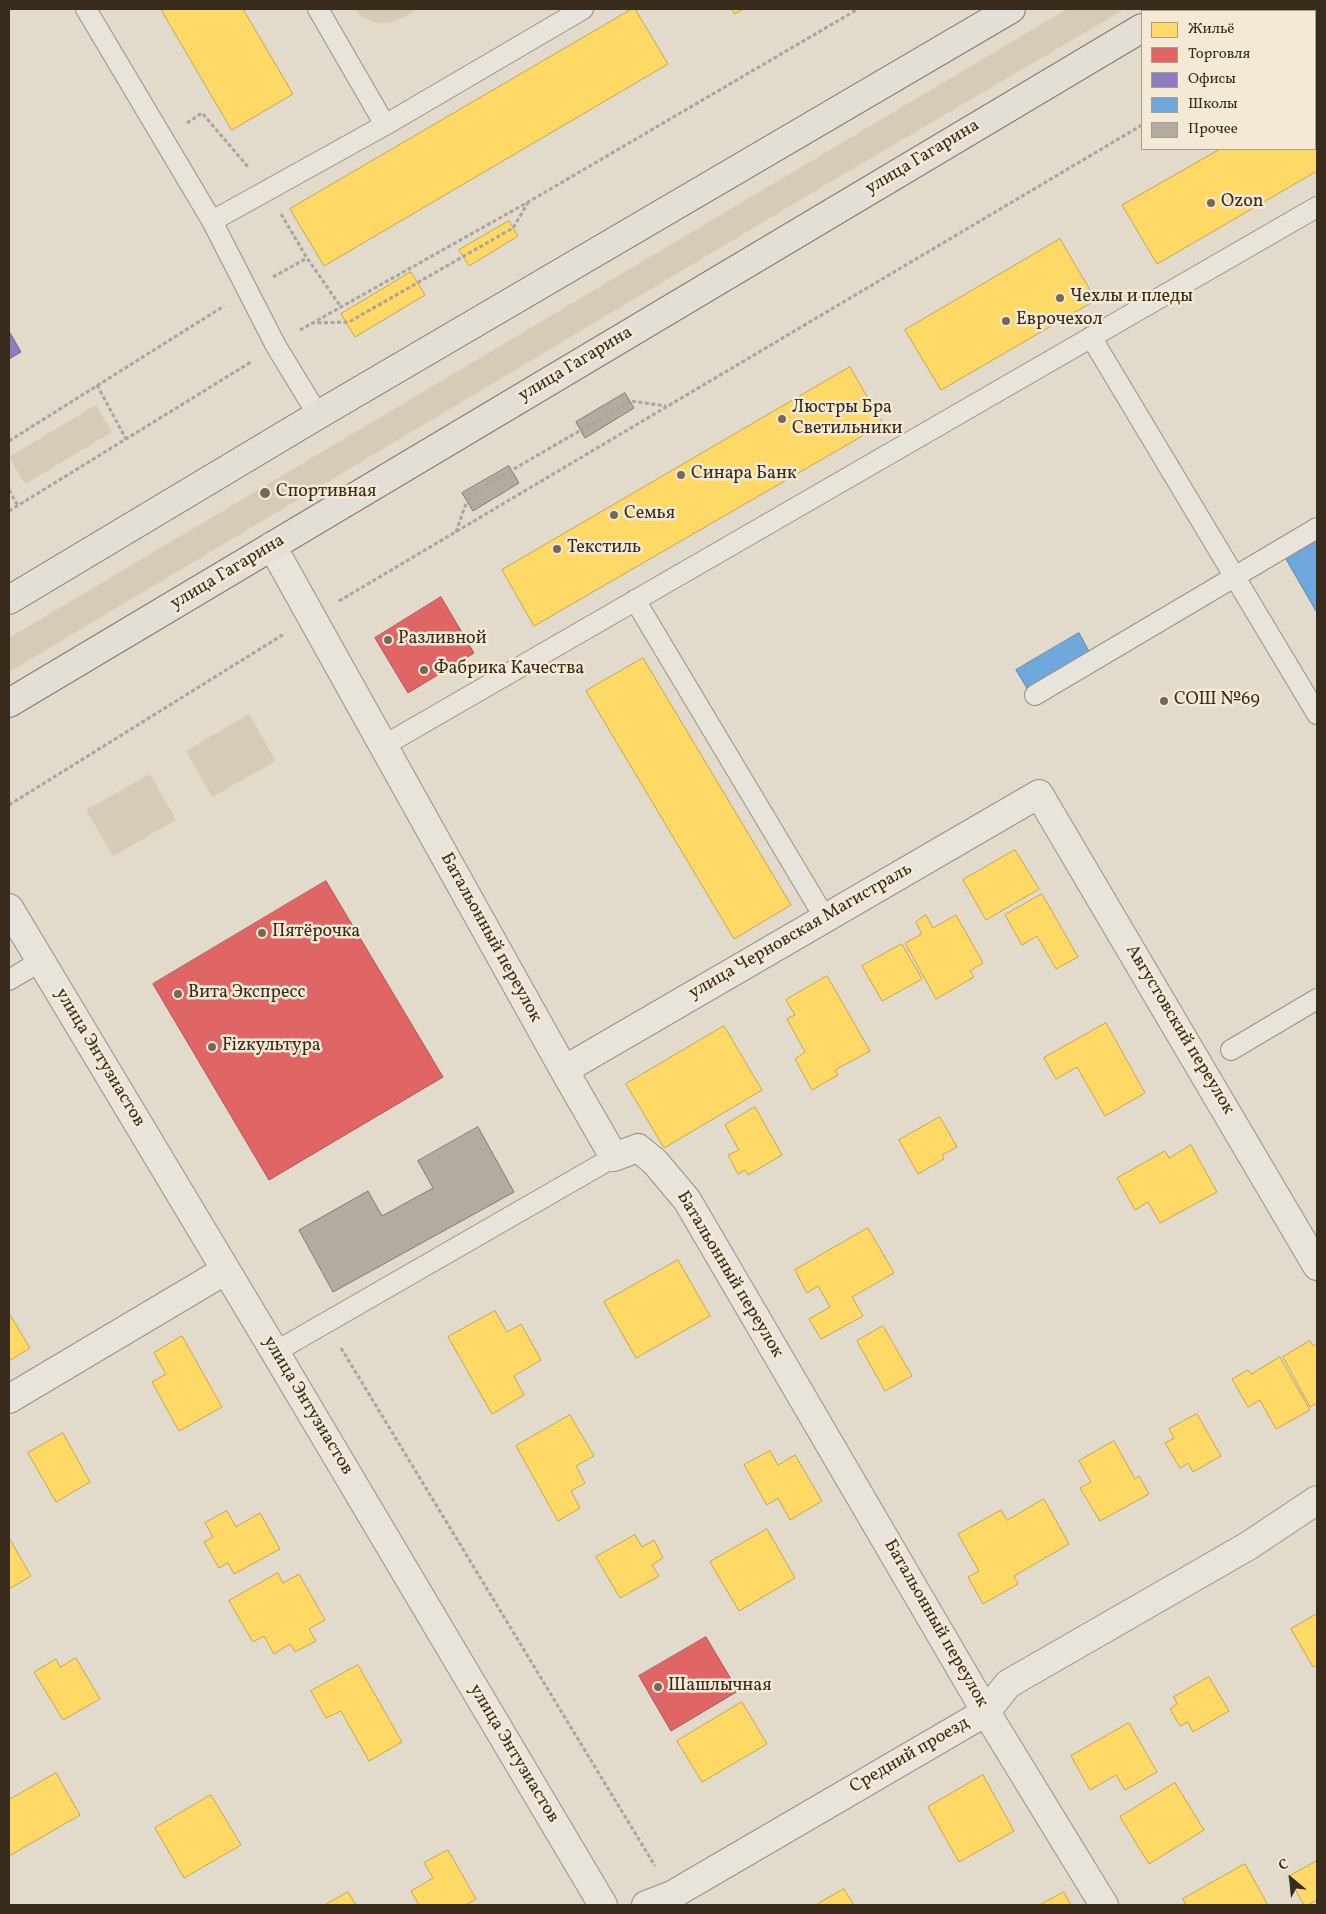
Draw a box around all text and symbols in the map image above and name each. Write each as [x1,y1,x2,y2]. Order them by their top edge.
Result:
legend [1141,10,1316,150]
text: Жильё [1188,19,1234,40]
text: Торговля [1188,44,1250,65]
text: Офисы [1188,69,1236,90]
text: Школы [1188,94,1238,115]
street label: улица Гагарина [862,115,984,201]
text: Прочее [1188,119,1238,140]
place label: Ozon [1221,192,1263,214]
marker: Ozon [1205,197,1217,209]
place label: Чехлы и пледы [1070,287,1193,309]
marker: Чехлы и пледы [1054,292,1066,304]
place label: Еврочехол [1016,310,1102,332]
marker: Еврочехол [1000,315,1012,327]
street label: улица Гагарина [515,322,637,408]
place label: Люстры Бра Светильники [792,398,902,440]
marker: Люстры Бра Светильники [776,413,788,425]
place label: Синара Банк [691,464,797,486]
marker: Синара Банк [675,469,687,481]
place label: Спортивная [276,482,376,504]
marker: Спортивная [258,486,272,500]
place label: Семья [624,504,675,526]
marker: Семья [608,509,620,521]
street label: улица Гагарина [167,530,289,616]
place label: Текстиль [567,538,641,560]
marker: Текстиль [551,543,563,555]
place label: Разливной [398,629,487,651]
marker: Разливной [382,634,394,646]
place label: Фабрика Качества [434,659,584,681]
marker: Фабрика Качества [418,664,430,676]
place label: СОШ №69 [1174,690,1260,712]
marker: СОШ №69 [1158,695,1170,707]
street label: Батальонный переулок [434,849,546,1027]
street label: улица Черновская Магистраль [685,859,917,1005]
place label: Пятёрочка [272,922,360,944]
marker: Пятёрочка [256,927,268,939]
street label: Августовский переулок [1120,941,1238,1119]
place label: Вита Экспресс [188,983,306,1005]
street label: улица Энтузиастов [49,985,149,1131]
marker: Вита Экспресс [172,988,184,1000]
place label: Fizкультура [222,1036,321,1058]
marker: Fizкультура [206,1041,218,1053]
street label: Батальонный переулок [671,1188,787,1362]
street label: улица Энтузиастов [257,1333,357,1479]
street label: Батальонный переулок [878,1536,992,1712]
place label: Шашлычная [668,1676,772,1698]
street label: улица Энтузиастов [463,1681,563,1827]
marker: Шашлычная [652,1681,664,1693]
street label: Средний проезд [847,1713,973,1799]
north arrow [1266,1854,1316,1904]
text: С [1275,1855,1292,1876]

